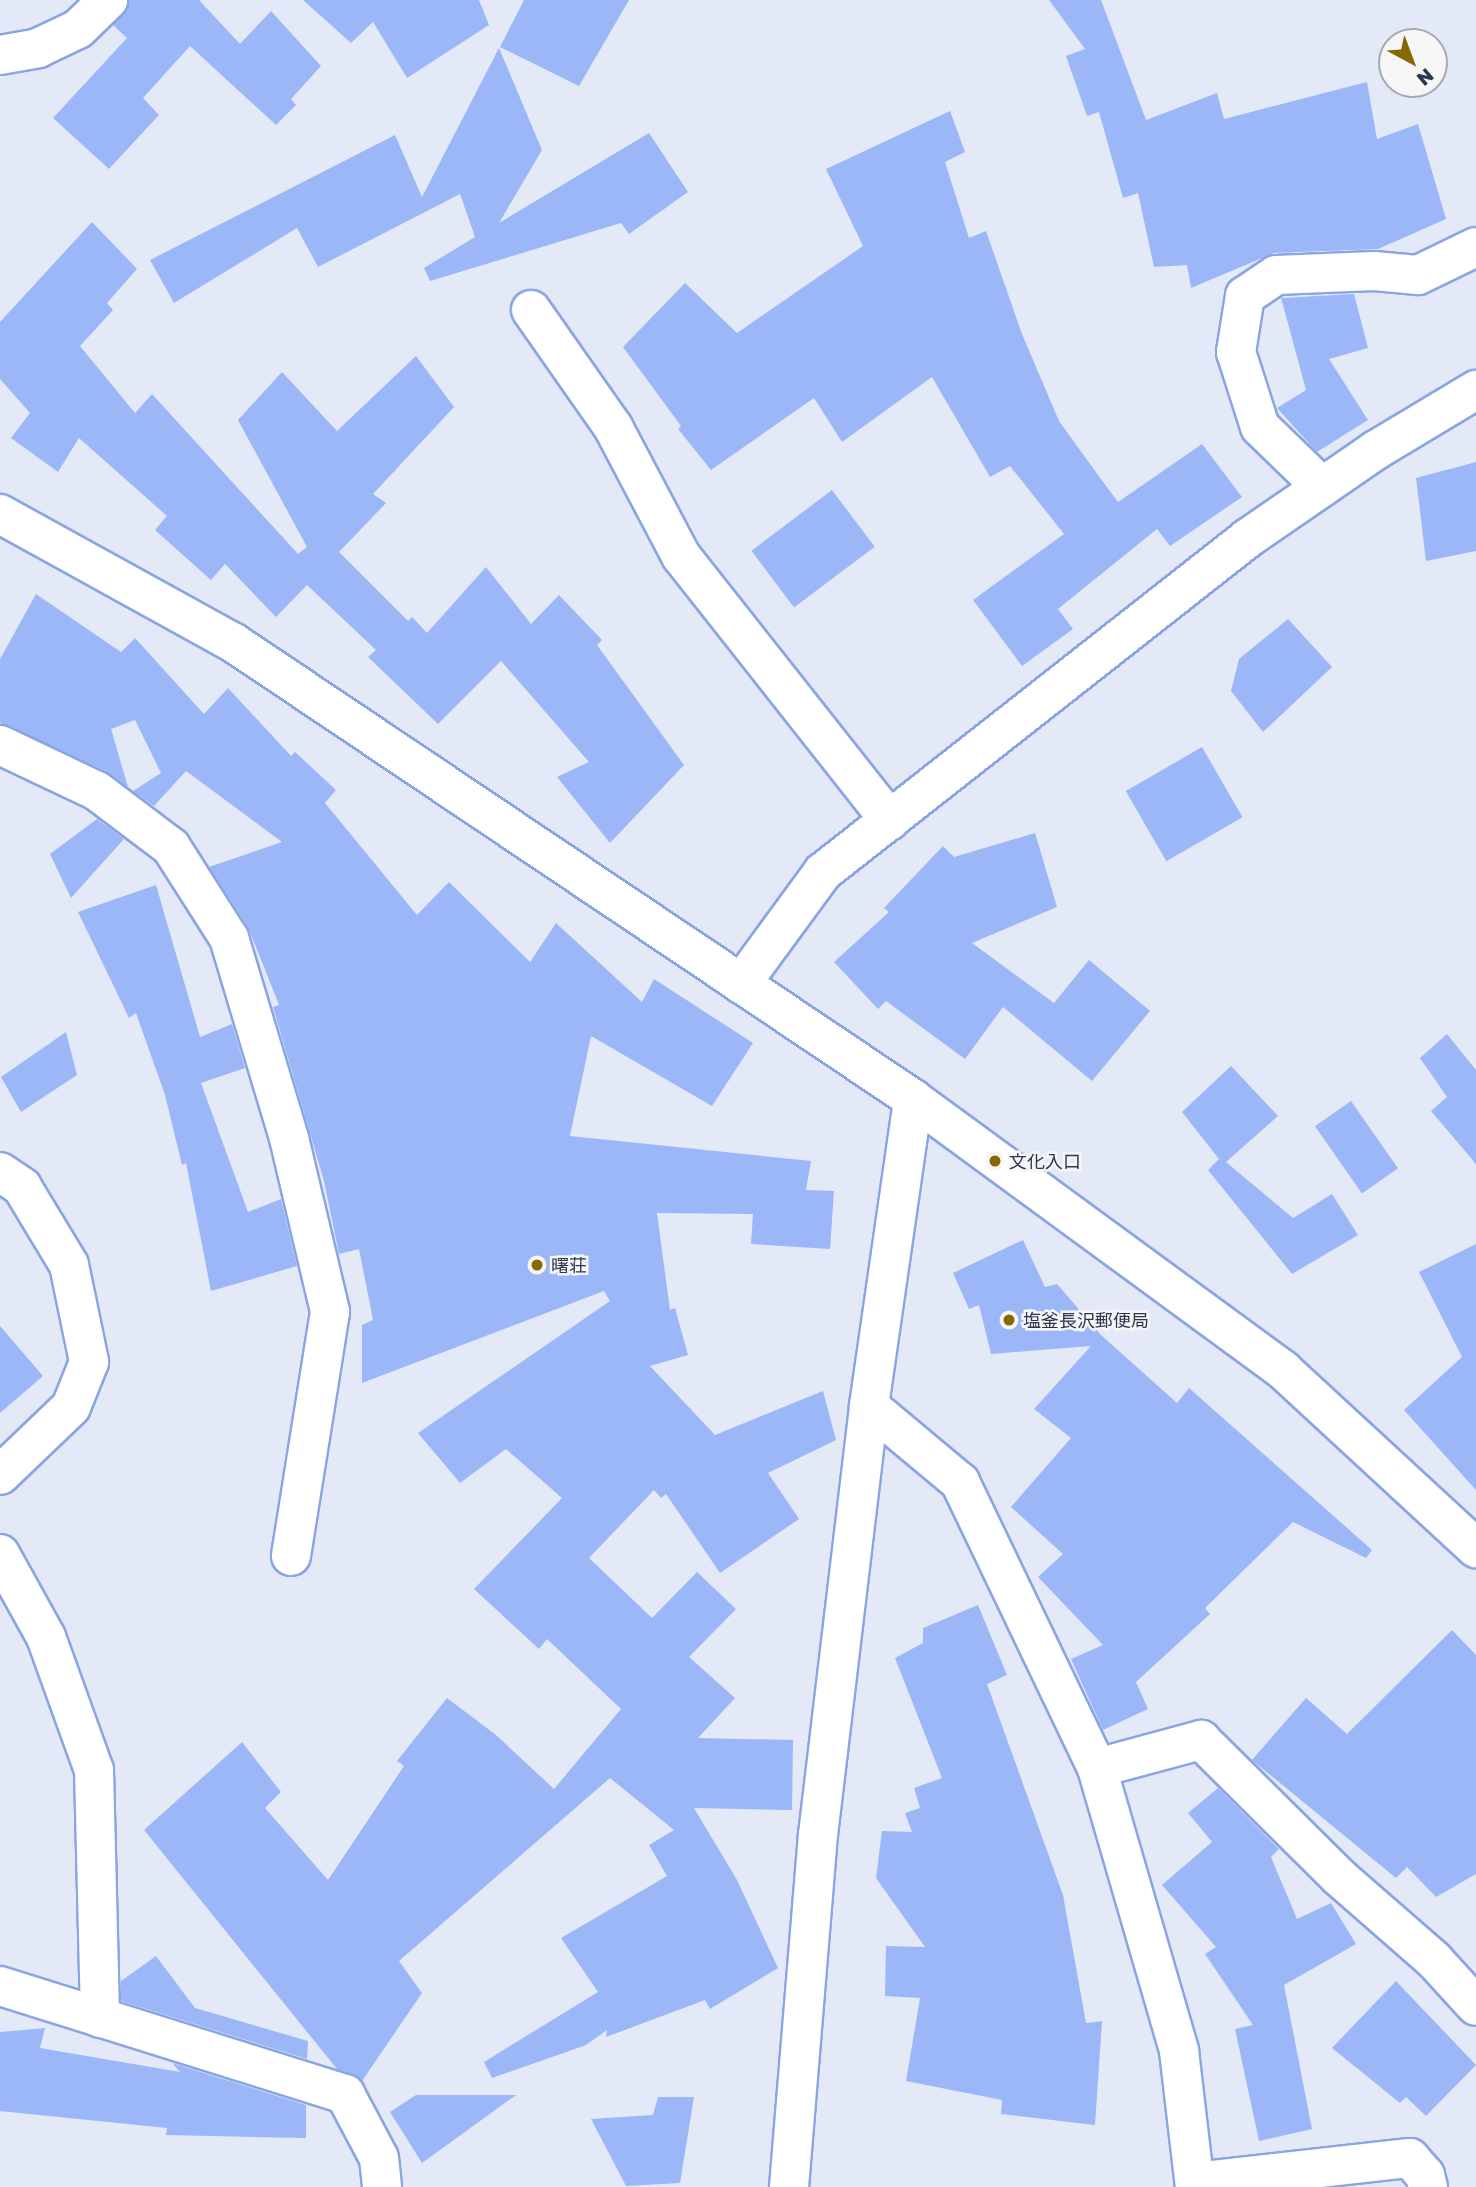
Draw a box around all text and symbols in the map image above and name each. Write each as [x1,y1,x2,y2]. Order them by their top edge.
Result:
north arrow [1378,28,1448,98]
text: N [1413,64,1439,91]
place label: 文化入口 [1009,1150,1081,1172]
marker: 文化入口 [987,1153,1003,1169]
place label: 曙荘 [551,1254,587,1276]
marker: 曙荘 [529,1257,545,1273]
place label: 塩釜長沢郵便局 [1023,1309,1149,1331]
marker: 塩釜長沢郵便局 [1001,1312,1017,1328]

